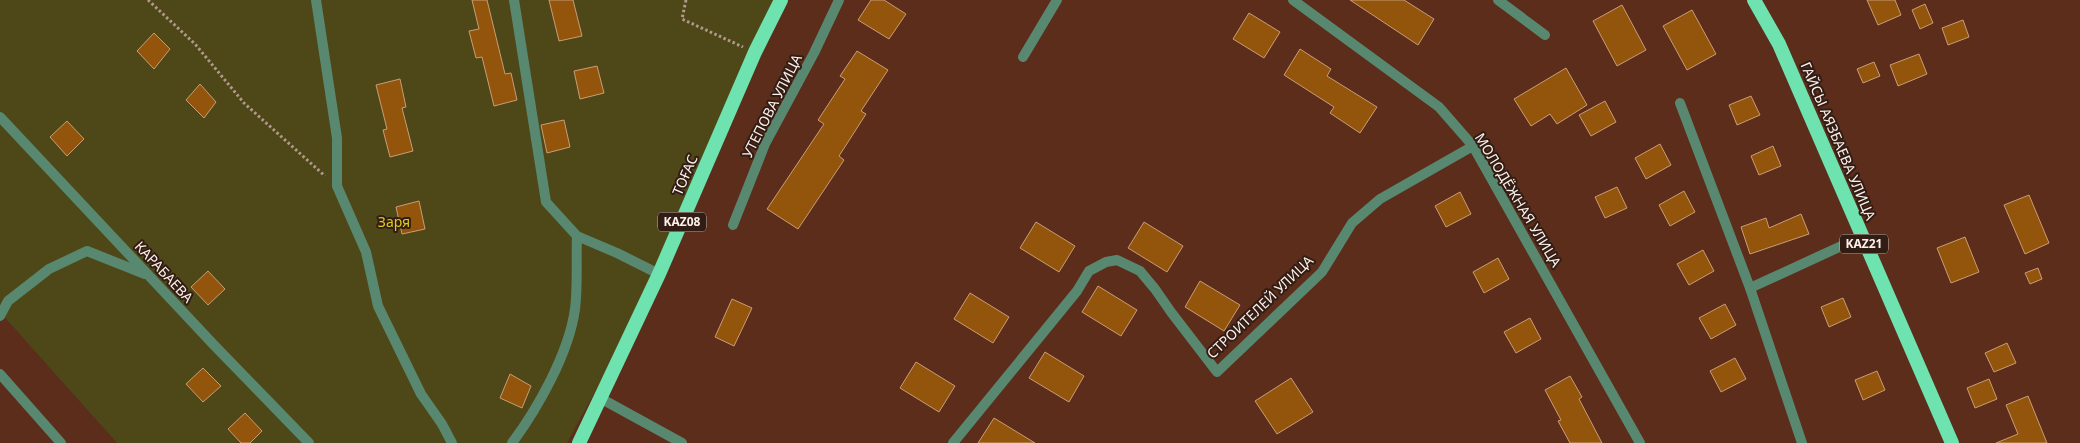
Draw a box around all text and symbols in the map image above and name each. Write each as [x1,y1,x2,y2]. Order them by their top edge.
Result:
street label: УТЕПОВА УЛИЦА [737,51,806,161]
street label: ГАЙСЫ АЯЗБАЕВА УЛИЦА [1796,59,1880,223]
street label: МОЛОДЁЖНАЯ УЛИЦА [1471,129,1566,270]
street label: ТОҒАС [668,152,702,198]
park label: Заря [378,212,410,231]
road number: KAZ08 [658,212,706,232]
road number: KAZ21 [1840,234,1888,253]
street label: КАРАБАЕВА [131,237,198,307]
street label: СТРОИТЕЛЕЙ УЛИЦА [1202,251,1317,362]

